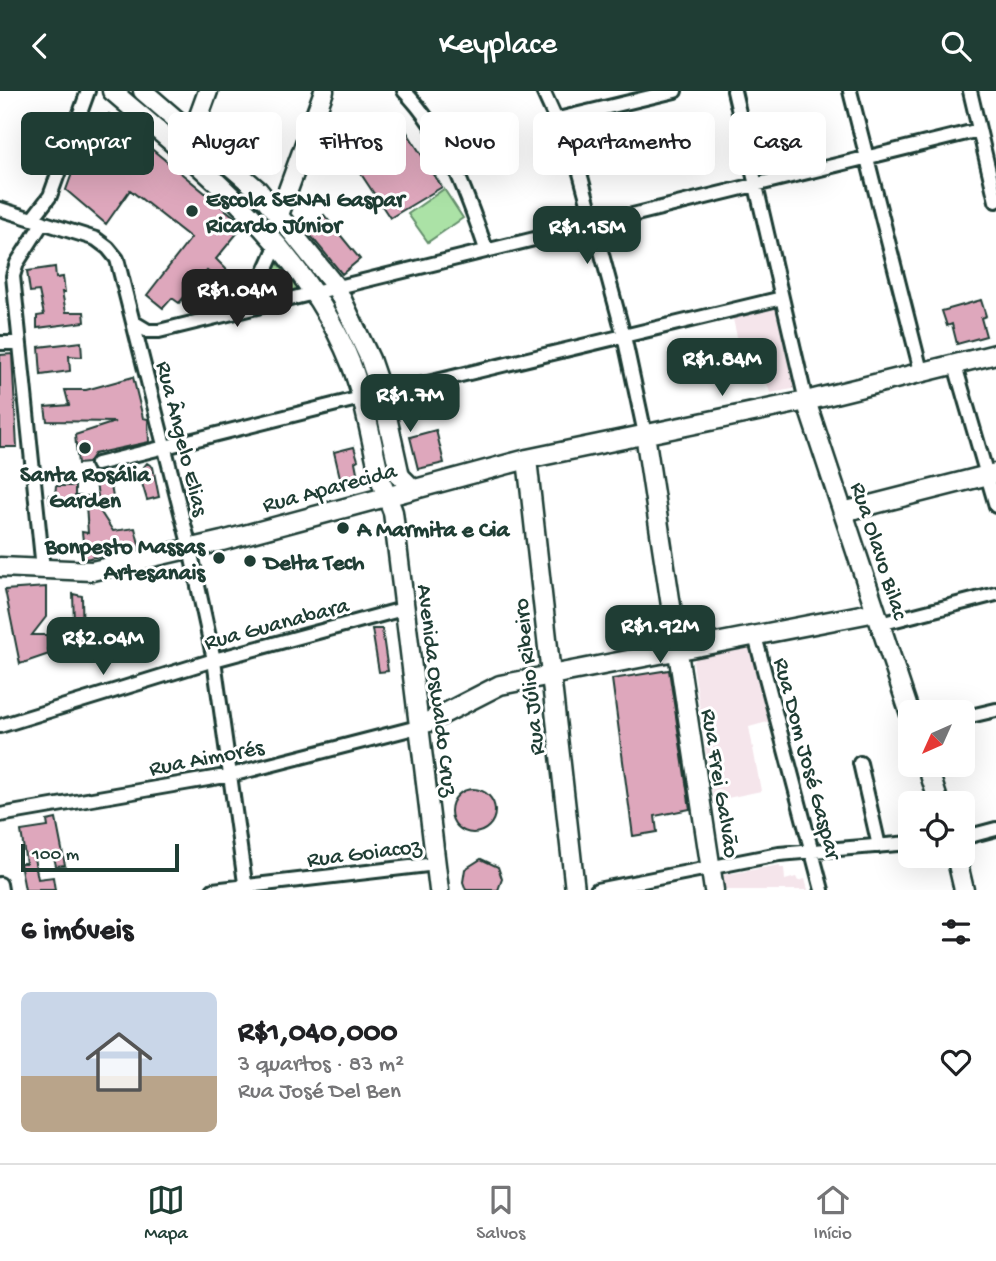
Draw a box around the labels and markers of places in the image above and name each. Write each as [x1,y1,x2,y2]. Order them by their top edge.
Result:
place label: Escola SENAI Gaspar Ricardo Júnior [205,188,407,241]
marker: Escola SENAI Gaspar Ricardo Júnior [184,203,200,219]
pin: R$1.15M [522,207,652,266]
pin: R$1.04M [172,269,302,329]
pin: R$1.84M [657,338,787,398]
pin: R$1.7M [353,375,467,434]
marker: Santa Rosália Garden [77,440,93,456]
place label: Santa Rosália Garden [20,463,151,516]
place label: A Marmita e Cia [356,518,511,545]
marker: A Marmita e Cia [335,520,351,536]
place label: Bonpesto Massas Artesanais [44,535,207,588]
marker: Bonpesto Massas Artesanais [211,550,227,566]
place label: Delta Tech [262,551,365,578]
marker: Delta Tech [242,553,258,569]
pin: R$1.92M [595,605,725,665]
pin: R$2.04M [38,617,168,677]

